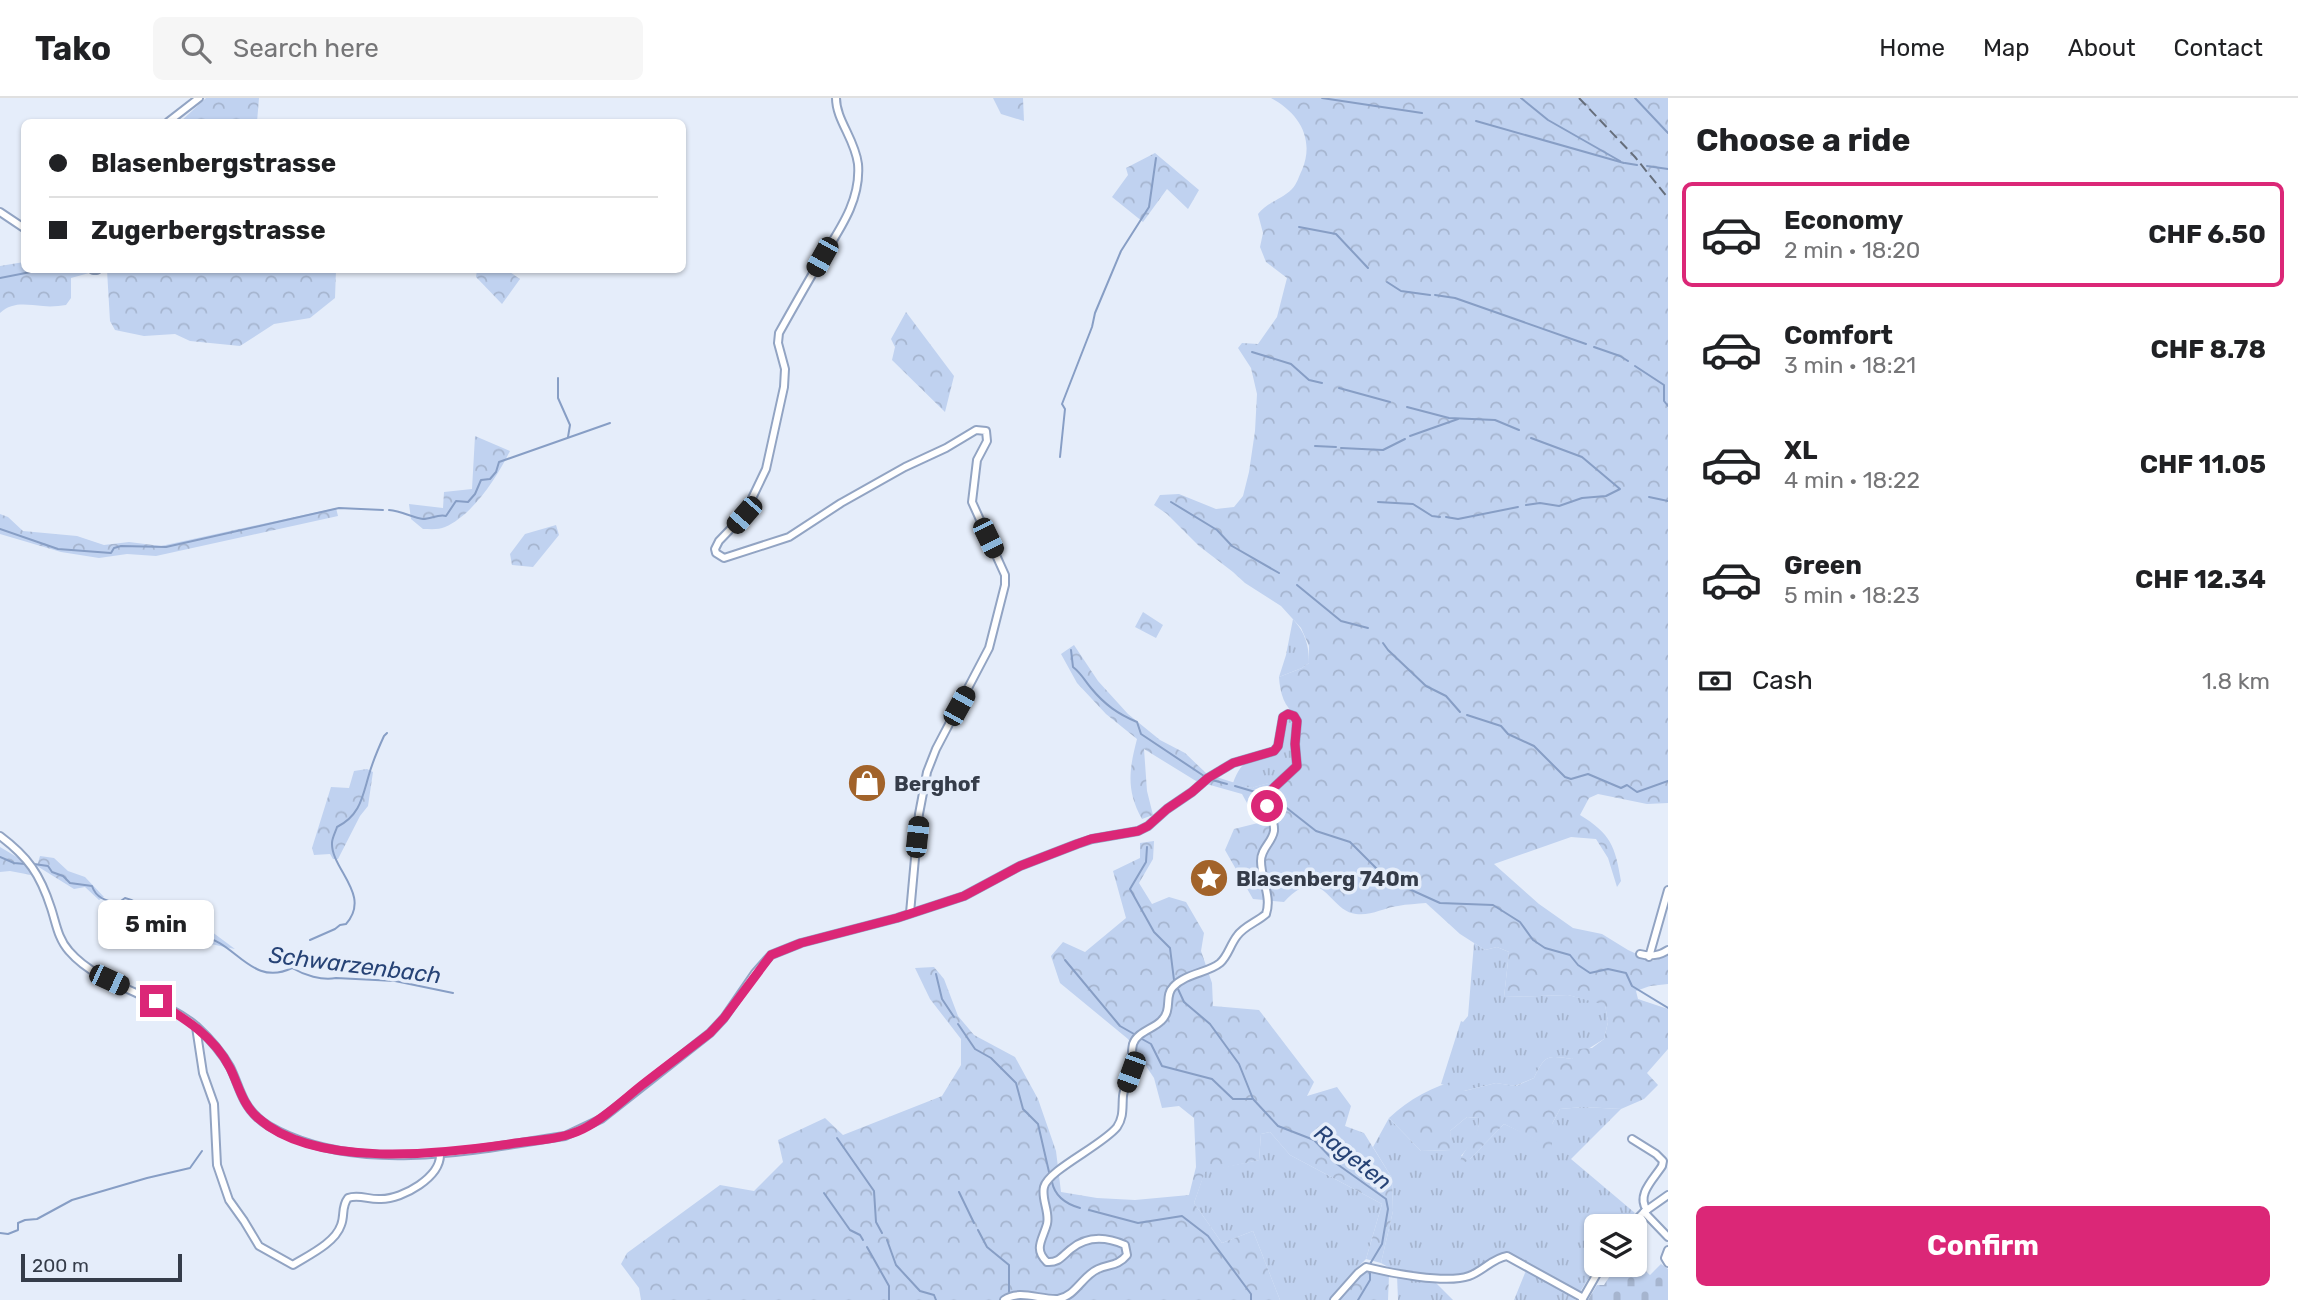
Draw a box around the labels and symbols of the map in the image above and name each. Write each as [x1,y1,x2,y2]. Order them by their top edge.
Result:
car [803,234,842,280]
car [723,492,766,538]
car [970,515,1007,561]
car [940,683,979,729]
shop icon: Berghof [846,762,888,804]
place label: Berghof [894,771,980,796]
route start [1251,790,1283,822]
car [905,815,930,859]
place icon: Blasenberg 740m [1188,857,1230,899]
place label: Blasenberg 740m [1236,866,1419,891]
callout: 5 min [98,900,214,948]
water label: Schwarzenbach [267,941,443,989]
car [86,962,133,998]
route end [140,985,172,1017]
car [1114,1049,1149,1095]
water label: Rageten [1309,1118,1397,1196]
scale bar [21,1251,182,1283]

